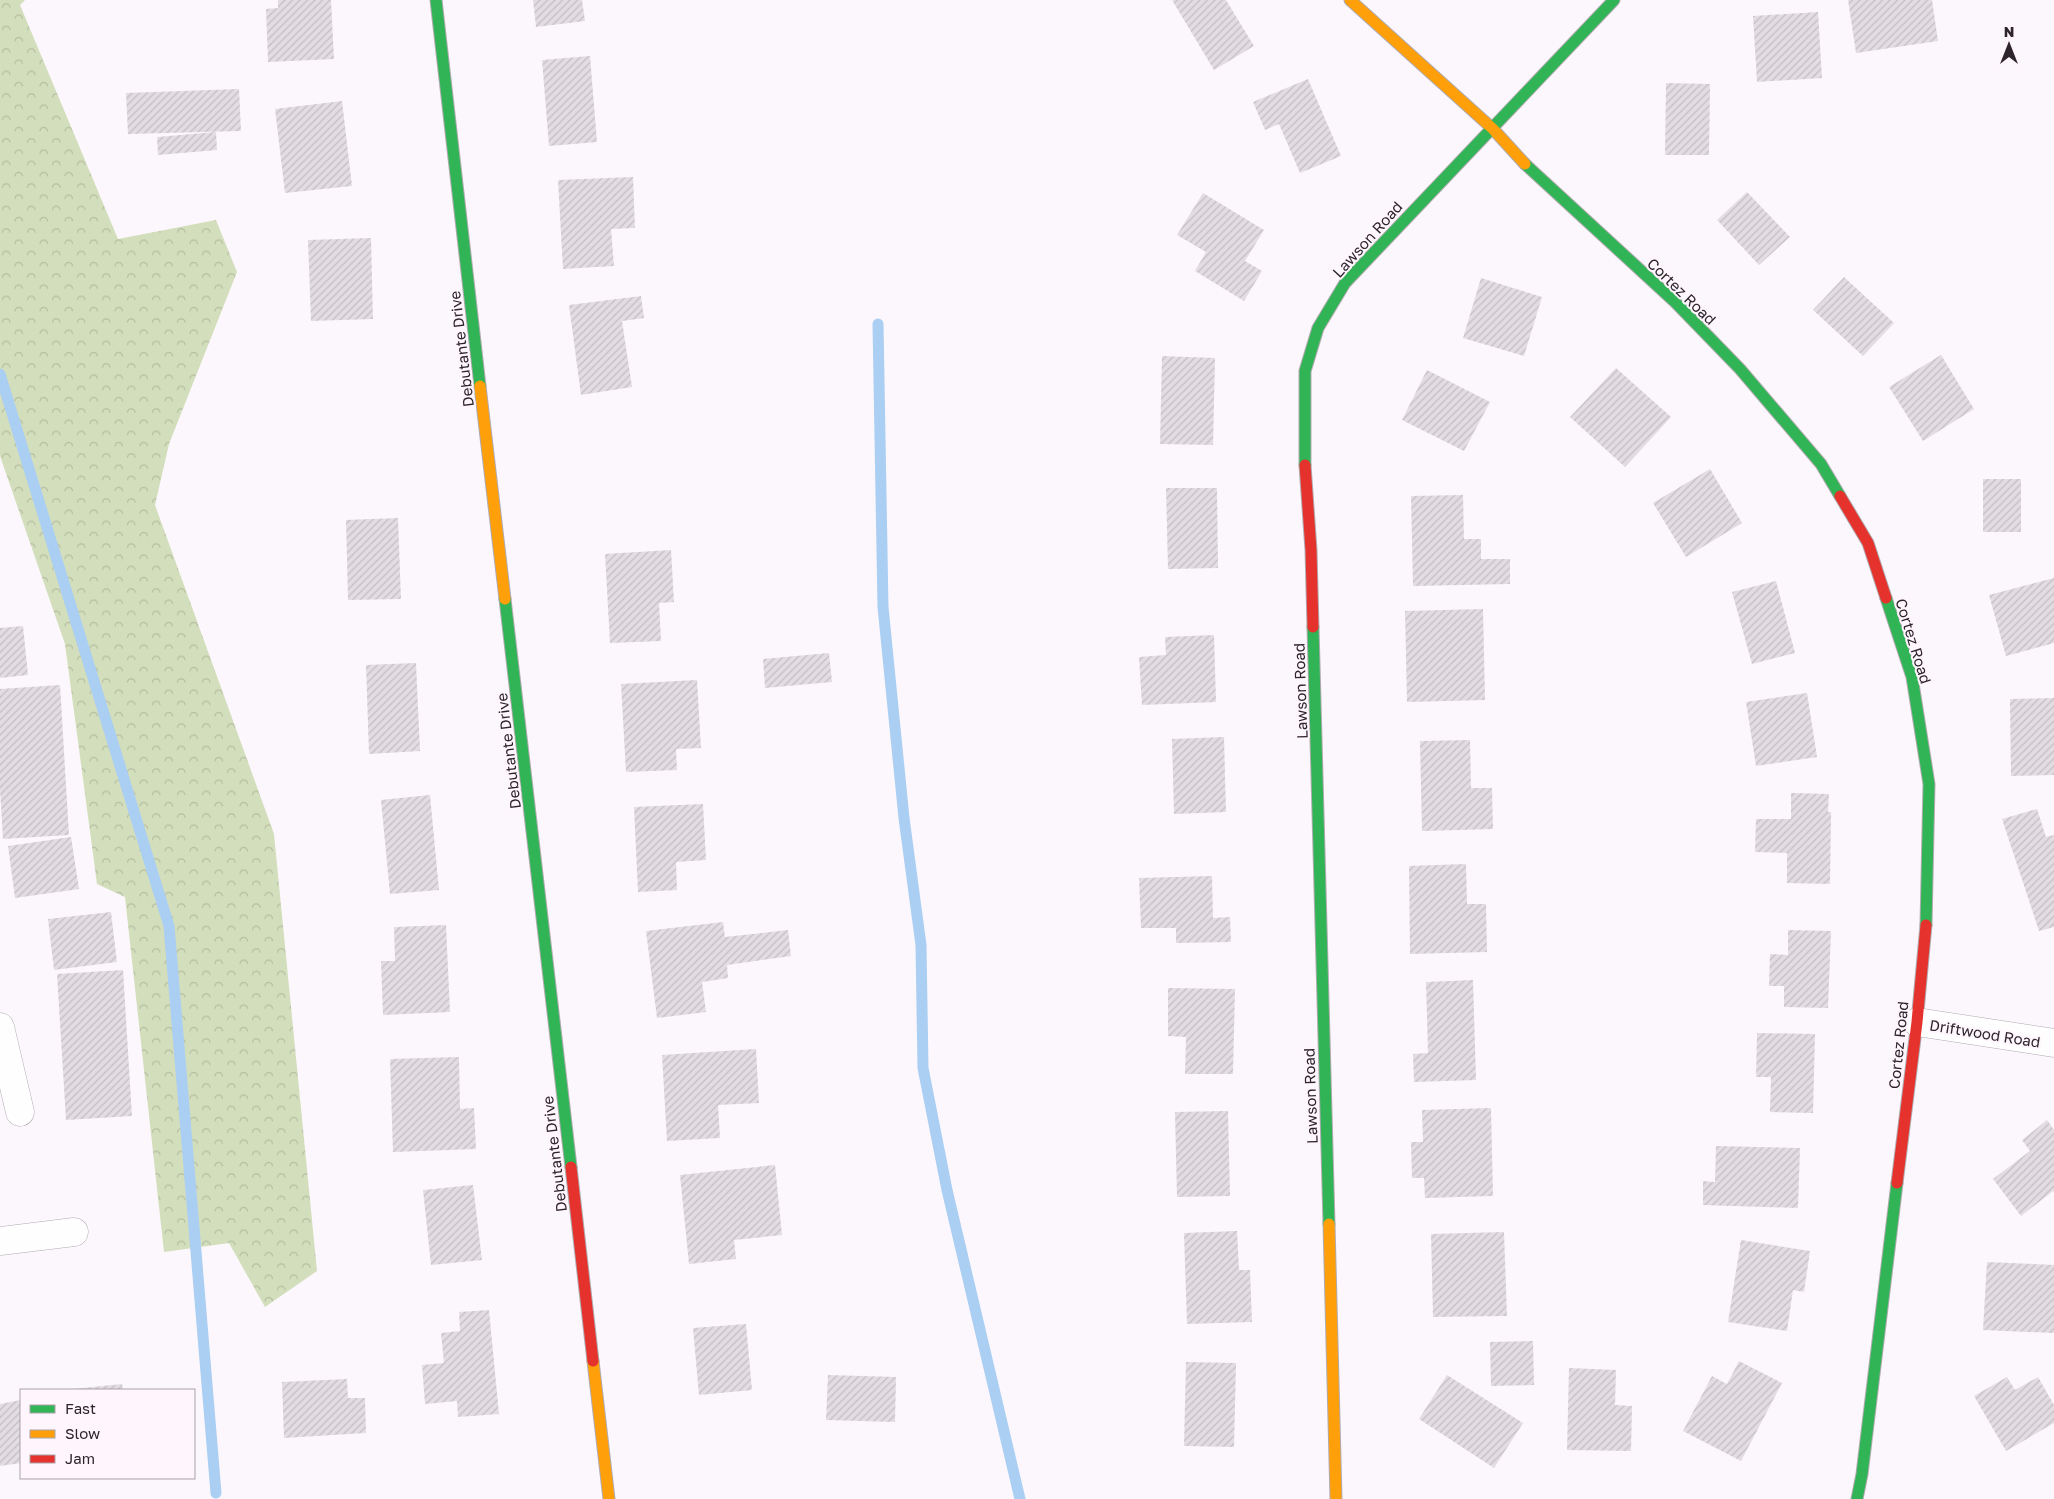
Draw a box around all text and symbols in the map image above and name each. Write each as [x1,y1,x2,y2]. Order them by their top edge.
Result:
north arrow [1984,20,2034,70]
text: N [2004,23,2014,40]
street label: Lawson Road [1328,197,1406,281]
street label: Cortez Road [1644,254,1720,328]
street label: Debutante Drive [445,290,477,408]
street label: Cortez Road [1892,596,1936,686]
street label: Lawson Road [1289,643,1311,739]
street label: Debutante Drive [492,692,524,810]
street label: Cortez Road [1884,1000,1912,1090]
street label: Driftwood Road [1928,1015,2042,1051]
street label: Lawson Road [1299,1048,1321,1144]
street label: Debutante Drive [538,1095,570,1213]
legend [20,1389,195,1479]
text: Fast [65,1399,96,1417]
text: Slow [65,1424,100,1442]
text: Jam [65,1449,95,1467]

